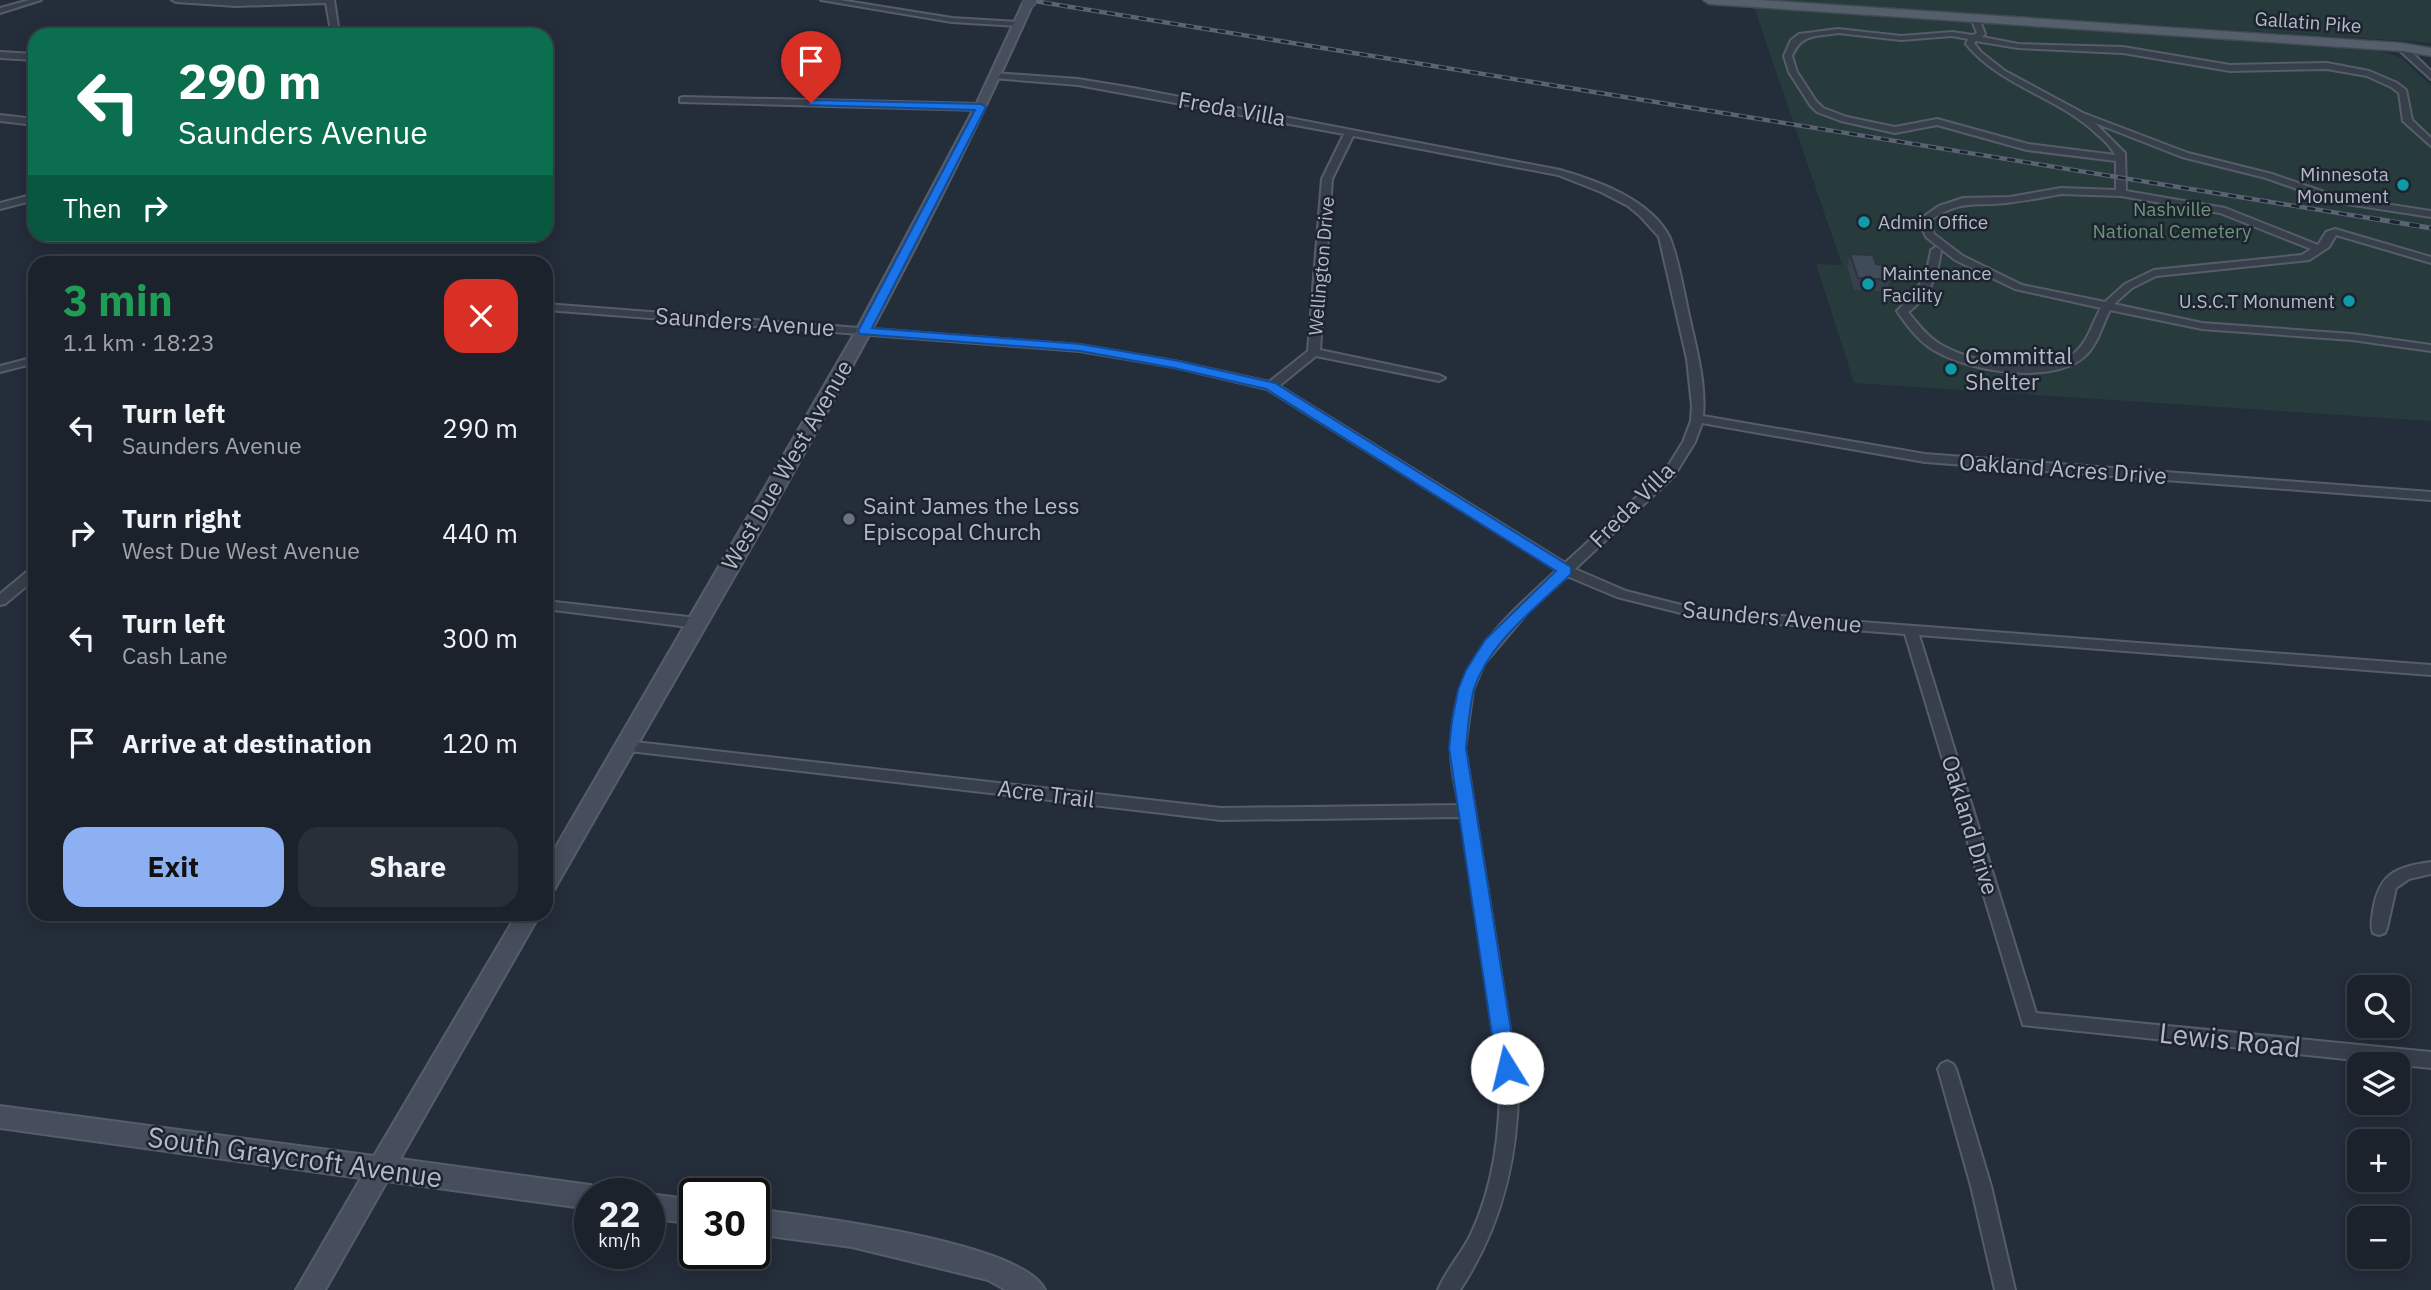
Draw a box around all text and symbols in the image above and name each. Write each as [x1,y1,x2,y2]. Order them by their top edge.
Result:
street label: Gallatin Pike [2254,6,2362,38]
pin [781,31,841,103]
icon: arrive [792,42,830,80]
text: 290 m [178,49,322,112]
icon: left [63,56,154,147]
street label: Freda Villa [1176,84,1288,132]
text: Saunders Avenue [178,111,428,153]
place label: Minnesota Monument [2297,162,2389,208]
marker: Minnesota Monument [2395,177,2411,193]
icon: right [136,189,174,227]
text: Then [63,191,122,225]
street label: Wellington Drive [1303,195,1339,337]
park label: Nashville National Cemetery [2092,197,2252,243]
place label: Admin Office [1878,210,1988,234]
marker: Admin Office [1856,214,1872,230]
place label: Maintenance Facility [1882,261,1992,307]
text: 3 min [63,273,173,328]
marker: Maintenance Facility [1860,276,1876,292]
button: close [444,279,518,353]
place label: U.S.C.T Monument [2179,289,2335,313]
marker: U.S.C.T Monument [2341,293,2357,309]
street label: Saunders Avenue [654,300,836,342]
text: 1.1 km · 18:23 [63,327,215,357]
place label: Committal Shelter [1965,340,2073,396]
street label: West Due West Avenue [714,354,859,575]
marker: Committal Shelter [1943,361,1959,377]
text: Turn left [122,396,225,430]
icon: left [63,409,101,447]
text: 290 m [442,411,518,445]
text: Saunders Avenue [122,430,302,460]
street label: Oakland Acres Drive [1958,446,2168,490]
street label: Freda Villa [1582,455,1680,553]
place label: Saint James the Less Episcopal Church [863,490,1080,546]
text: Turn right [122,501,241,535]
marker: Saint James the Less Episcopal Church [841,511,857,527]
icon: right [63,514,101,552]
text: 440 m [442,516,518,550]
text: West Due West Avenue [122,535,360,565]
street label: Saunders Avenue [1681,593,1863,639]
text: Turn left [122,606,225,640]
icon: left [63,619,101,657]
text: 300 m [442,621,518,655]
text: Cash Lane [122,640,228,670]
icon: arrive [63,724,101,762]
text: Arrive at destination [122,726,372,760]
text: 120 m [442,726,518,760]
street label: Oakland Drive [1935,751,2006,898]
street label: Acre Trail [996,772,1096,814]
button: Exit [63,827,284,907]
button: Share [298,827,518,907]
map controls [2347,975,2410,1269]
button: search [2347,975,2410,1038]
street label: Lewis Road [2157,1014,2303,1065]
position arrow [1470,1031,1544,1105]
button: layers [2347,1052,2410,1115]
street label: South Graycroft Avenue [145,1118,445,1196]
button: + [2347,1129,2410,1192]
speed limit sign: 30 [679,1178,770,1269]
text: 22 [598,1191,641,1237]
button: − [2347,1206,2410,1269]
text: km/h [598,1229,641,1252]

